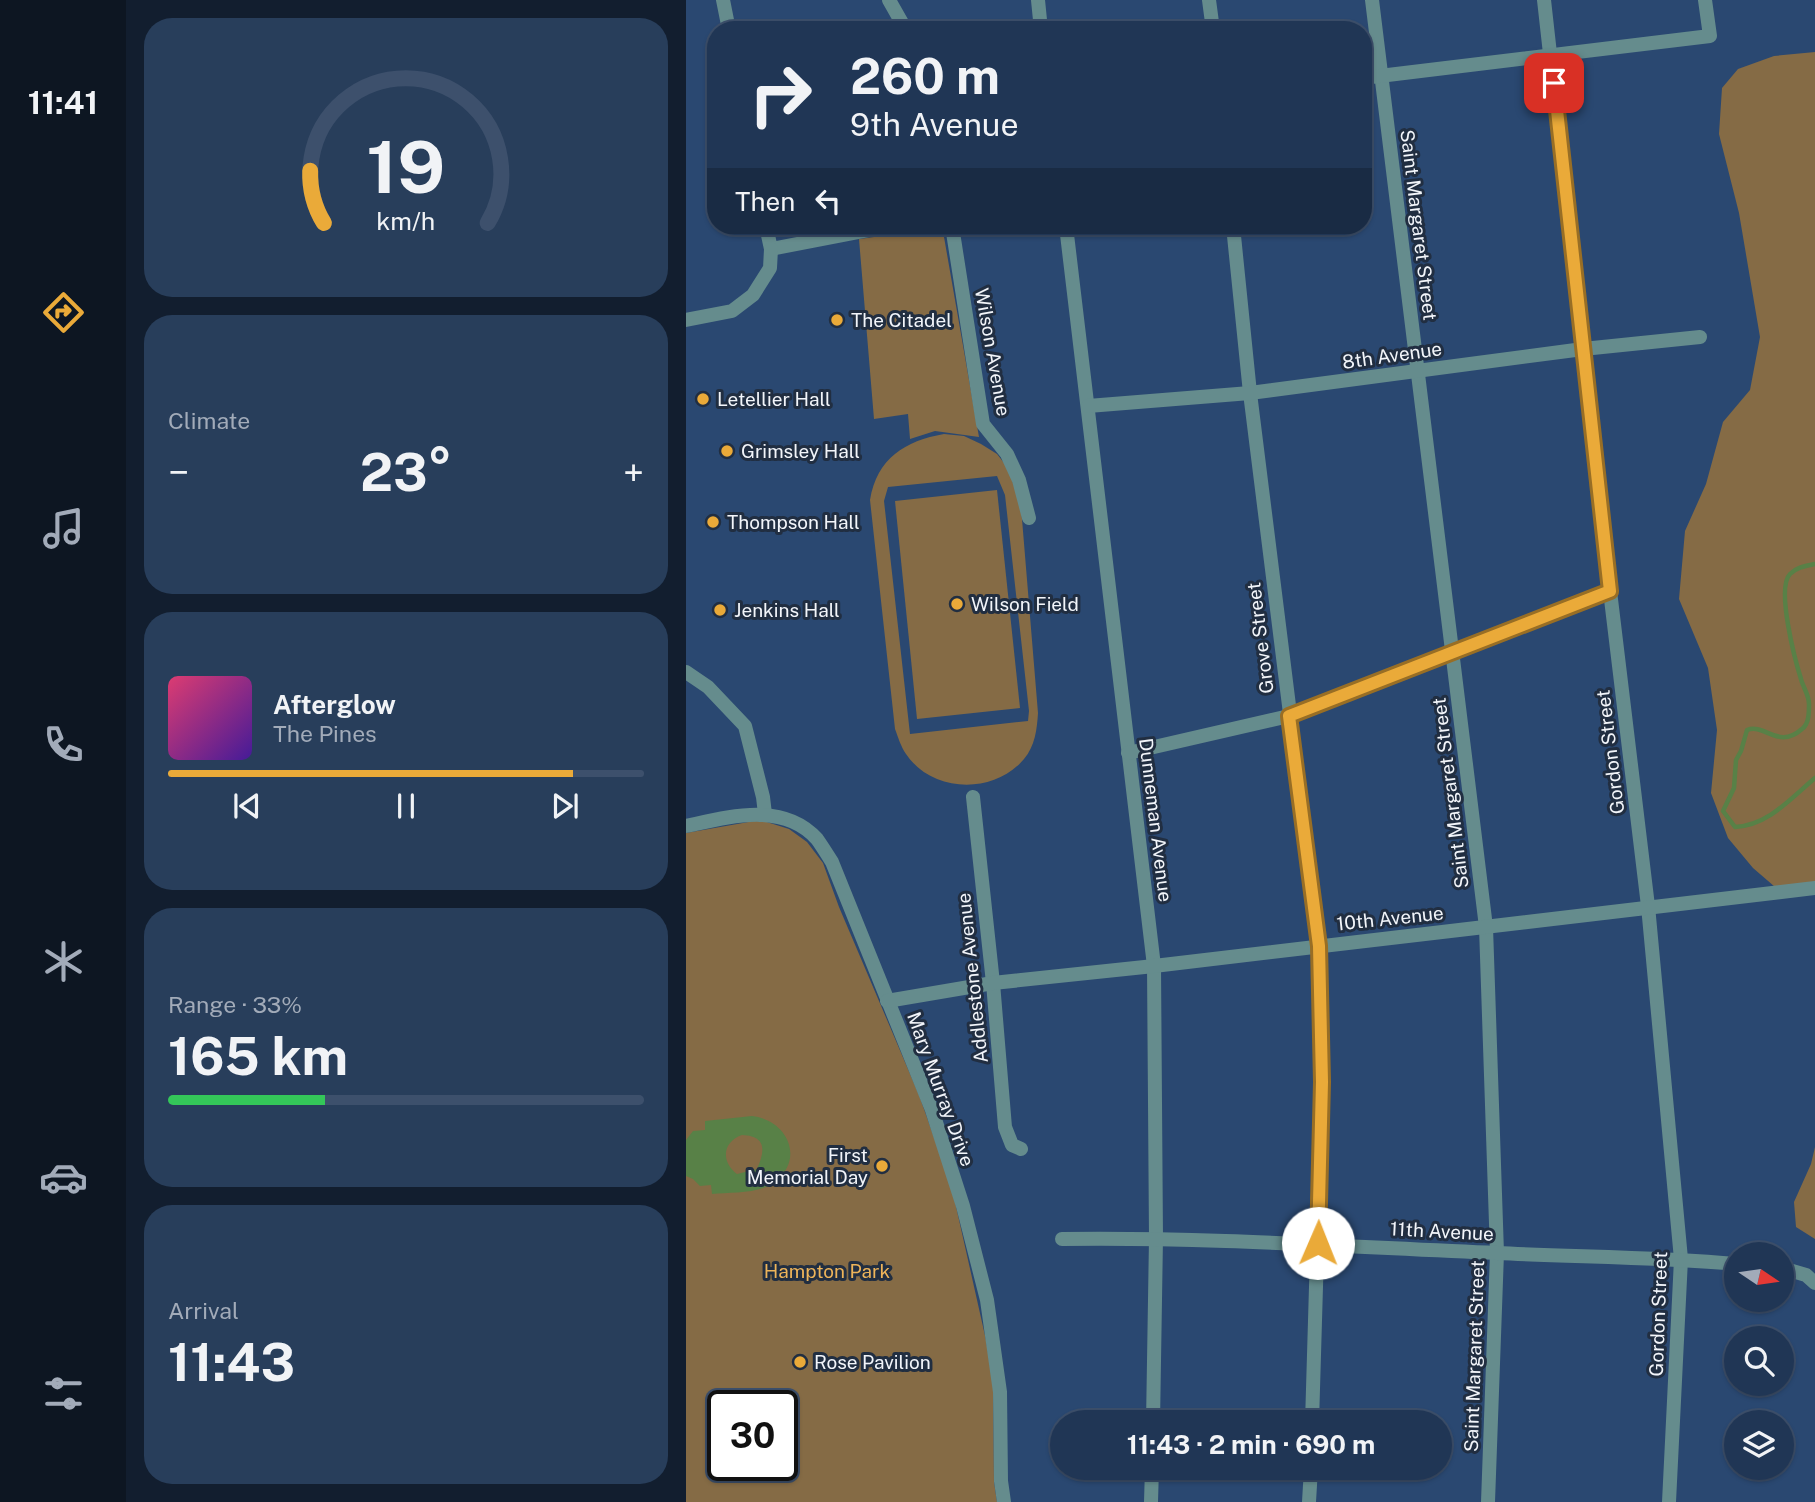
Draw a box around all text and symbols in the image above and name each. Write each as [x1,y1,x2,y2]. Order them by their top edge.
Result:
text: 260 m [850,47,1000,105]
icon: right [735,49,826,140]
pin [1524,53,1584,113]
icon: arrive [1535,64,1573,102]
text: 11:41 [28,84,98,121]
text: 9th Avenue [850,106,1019,143]
text: 19 [366,125,446,210]
street label: Saint Margaret Street [1396,128,1442,322]
icon: left [809,182,847,220]
text: Then [735,186,795,217]
text: km/h [377,206,435,236]
street label: Wilson Avenue [971,286,1015,418]
icon: directions [39,288,88,337]
place label: The Citadel [851,309,952,331]
marker: The Citadel [829,312,845,328]
street label: 8th Avenue [1341,337,1443,373]
place label: Letellier Hall [717,388,831,410]
marker: Letellier Hall [695,391,711,407]
text: Climate [168,407,250,434]
place label: Grimsley Hall [741,440,860,462]
text: 23° [360,442,452,503]
marker: Grimsley Hall [719,443,735,459]
text: − [168,450,189,495]
text: + [623,450,644,495]
icon: music [39,504,88,553]
place label: Thompson Hall [727,511,860,533]
marker: Thompson Hall [705,514,721,530]
street label: Grove Street [1242,581,1278,695]
place label: Wilson Field [971,593,1079,615]
marker: Wilson Field [949,596,965,612]
place label: Jenkins Hall [734,599,840,621]
marker: Jenkins Hall [712,602,728,618]
text: Afterglow [273,689,396,720]
street label: Gordon Street [1591,689,1629,815]
street label: Saint Margaret Street [1427,696,1473,890]
icon: phone [39,720,88,769]
text: The Pines [273,720,377,747]
street label: Dunneman Avenue [1135,737,1177,903]
icon: previous [228,787,266,825]
icon: pause [387,787,425,825]
icon: next [546,787,584,825]
street label: Addlestone Avenue [952,892,992,1064]
street label: 10th Avenue [1335,901,1445,935]
icon: climate [39,937,88,986]
text: Range · 33% [168,991,302,1018]
street label: Mary Murray Drive [903,1009,979,1169]
text: 165 km [168,1026,348,1087]
place label: First Memorial Day [747,1144,868,1188]
icon: car [39,1153,88,1202]
marker: First Memorial Day [874,1158,890,1174]
position arrow [1281,1206,1355,1280]
street label: 11th Avenue [1390,1217,1494,1245]
north arrow [1724,1242,1794,1312]
map controls [1724,1242,1794,1480]
street label: Gordon Street [1645,1251,1671,1377]
park label: Hampton Park [764,1260,890,1282]
street label: Saint Margaret Street [1460,1260,1488,1452]
text: Arrival [168,1297,239,1324]
button: search [1724,1326,1794,1396]
text: 11:43 [168,1332,295,1393]
place label: Rose Pavilion [814,1351,931,1373]
marker: Rose Pavilion [792,1354,808,1370]
icon: filters [39,1369,88,1418]
speed limit sign: 30 [707,1390,798,1481]
button: layers [1724,1410,1794,1480]
text: 11:43 · 2 min · 690 m [1127,1429,1375,1460]

